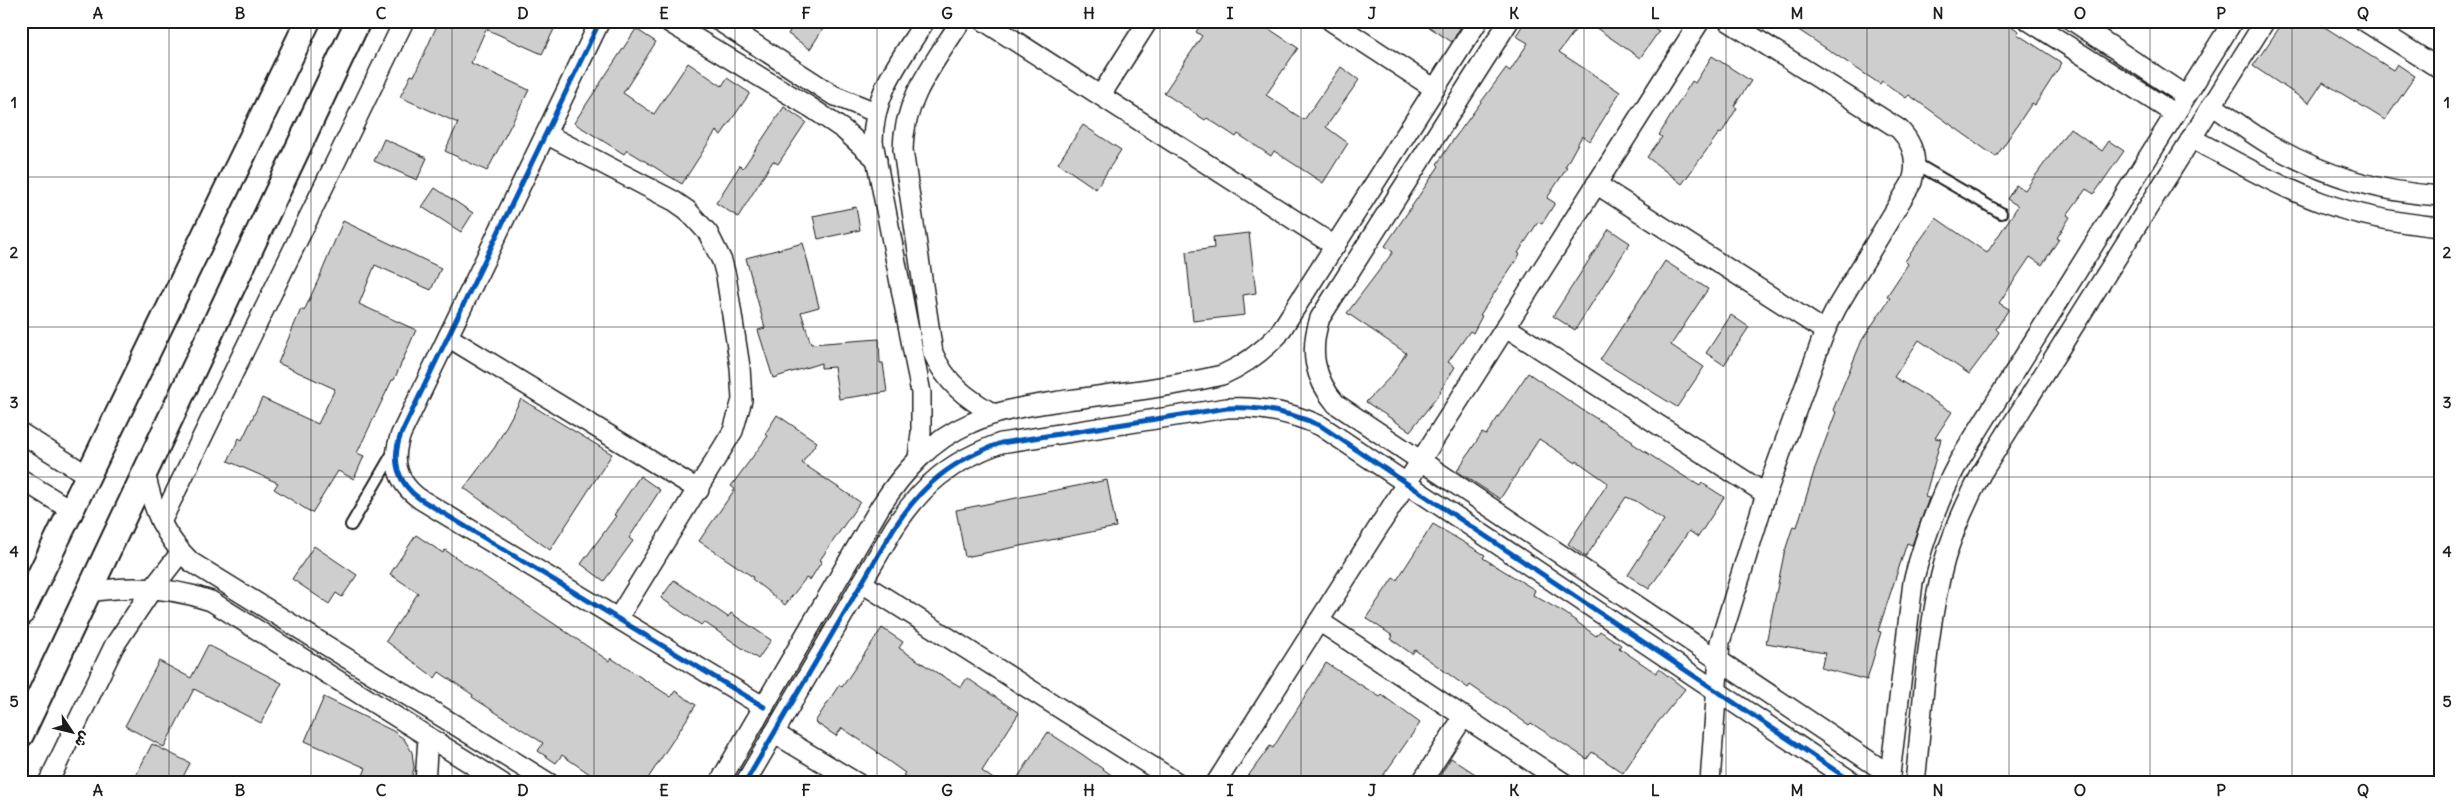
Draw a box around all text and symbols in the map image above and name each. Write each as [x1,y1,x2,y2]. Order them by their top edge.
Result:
text: A [93,3,103,23]
text: B [235,3,246,23]
text: C [376,3,387,23]
text: D [517,3,529,23]
text: E [659,3,669,23]
text: F [801,3,811,23]
text: G [941,3,953,23]
text: H [1083,3,1095,23]
text: I [1227,3,1234,23]
text: J [1368,3,1377,23]
text: K [1509,3,1519,23]
text: L [1651,3,1660,23]
text: M [1791,3,1804,23]
text: N [1932,3,1944,23]
text: O [2074,3,2086,23]
text: P [2216,3,2226,23]
text: Q [2357,3,2369,23]
text: 1 [11,92,17,112]
text: 1 [2444,92,2450,112]
text: 2 [10,242,19,262]
text: 2 [2443,242,2452,262]
text: 3 [9,392,19,412]
text: 3 [2442,392,2452,412]
text: 4 [9,541,19,561]
text: 4 [2442,541,2452,561]
text: 5 [9,691,19,711]
text: 5 [2442,691,2452,711]
north arrow [48,706,98,756]
text: ش [71,728,94,751]
text: A [93,780,103,800]
text: B [235,780,246,800]
text: C [376,780,387,800]
text: D [517,780,529,800]
text: E [659,780,669,800]
text: F [801,780,811,800]
text: G [941,780,953,800]
text: H [1083,780,1095,800]
text: I [1227,780,1234,800]
text: J [1368,780,1377,800]
text: K [1509,780,1519,800]
text: L [1651,780,1660,800]
text: M [1791,780,1804,800]
text: N [1932,780,1944,800]
text: O [2074,780,2086,800]
text: P [2216,780,2226,800]
text: Q [2357,780,2369,800]

